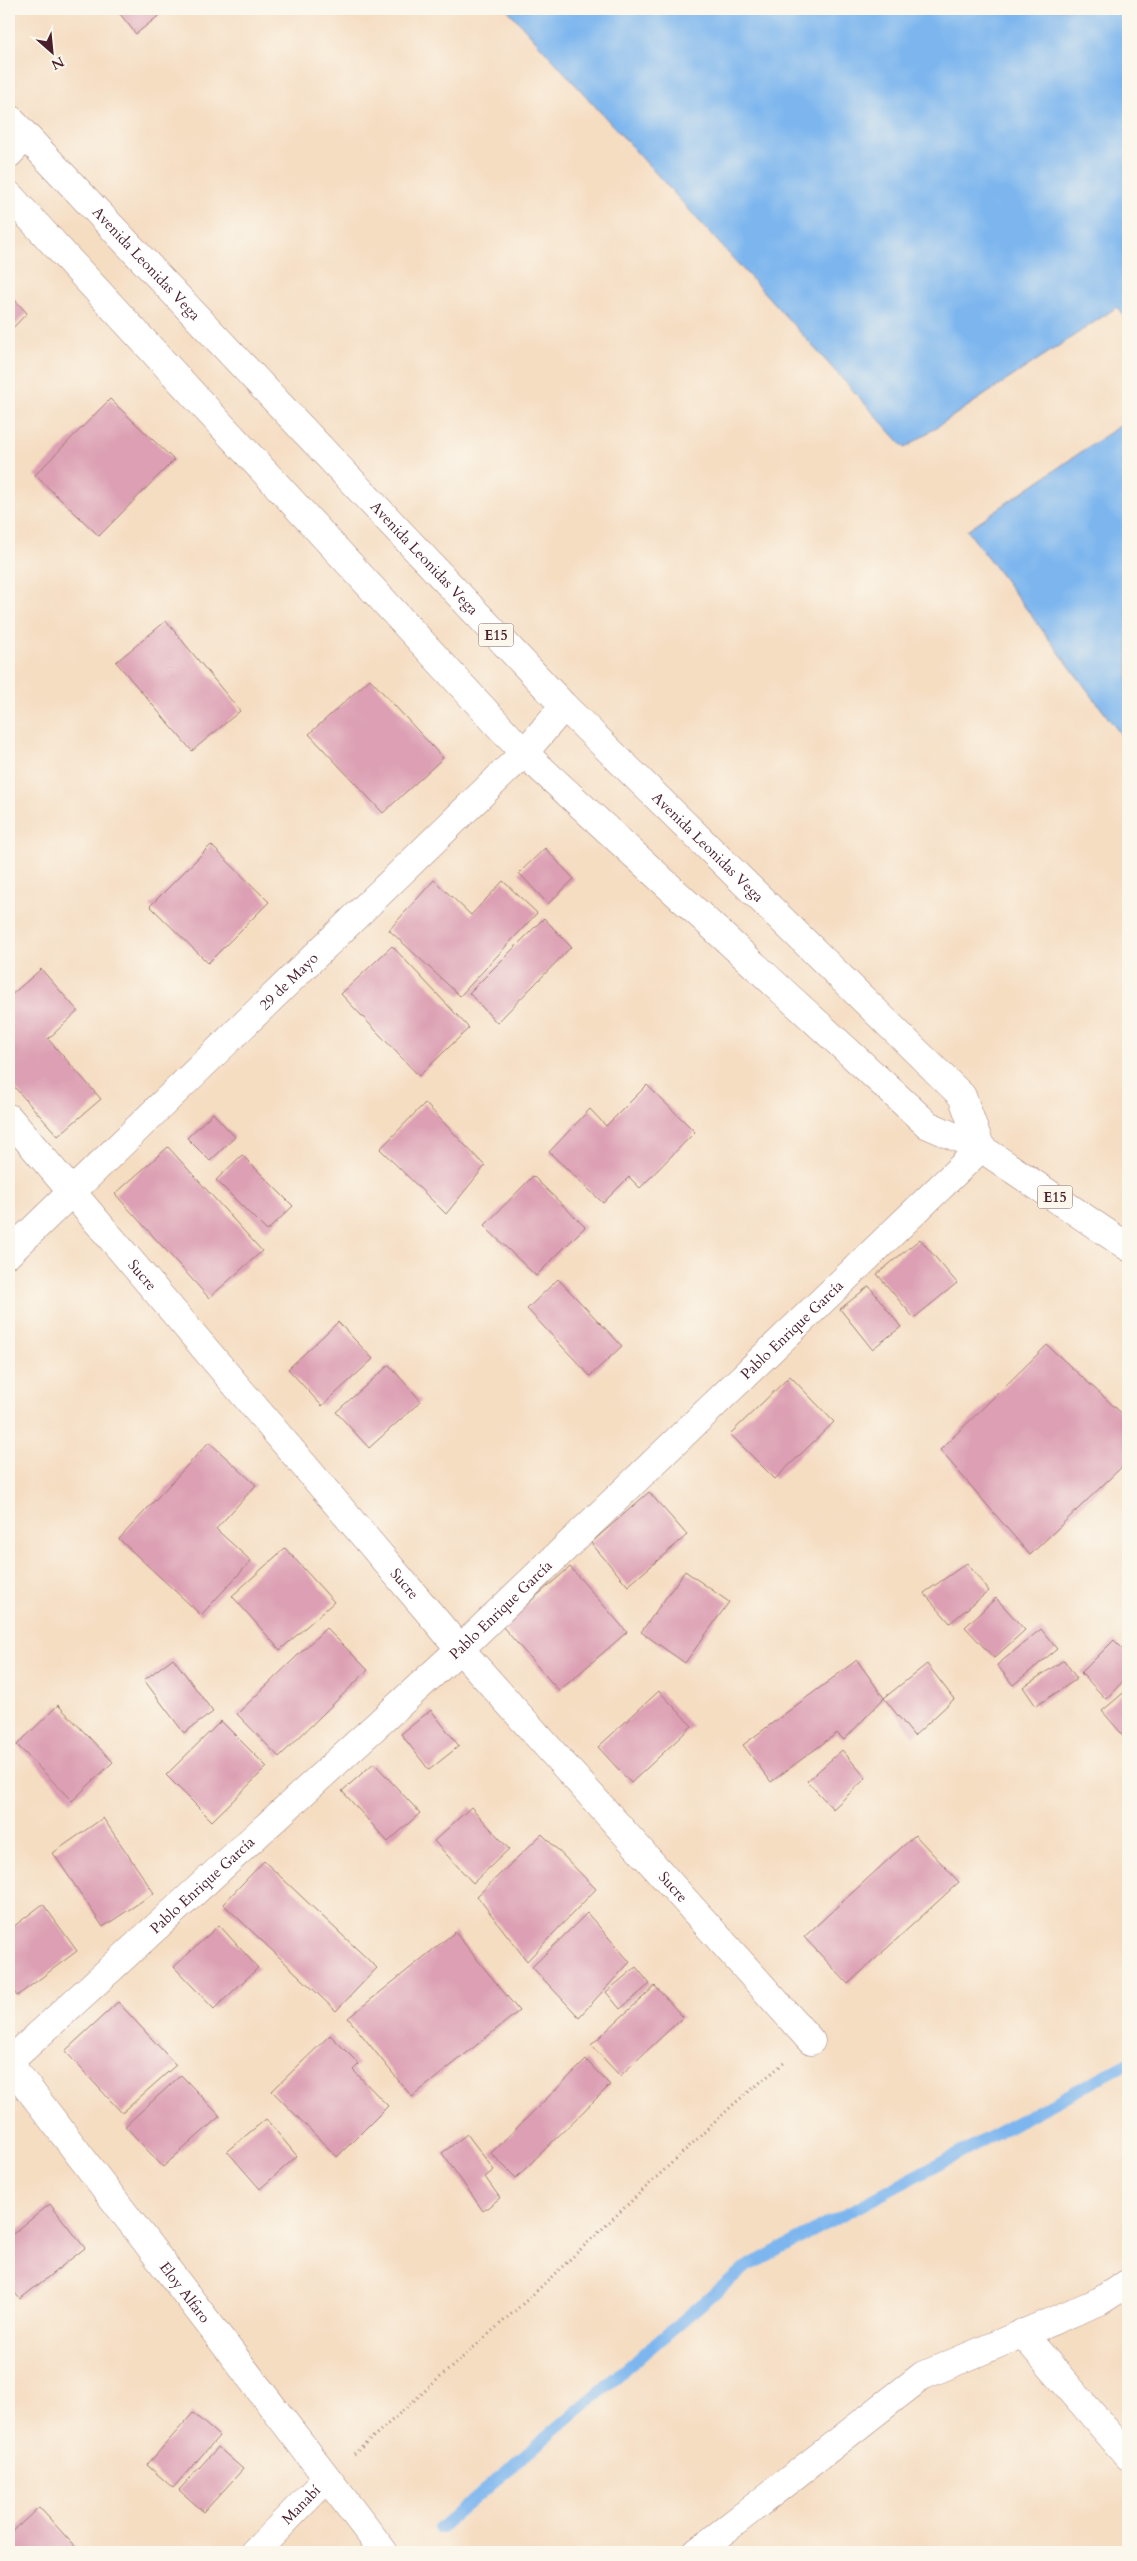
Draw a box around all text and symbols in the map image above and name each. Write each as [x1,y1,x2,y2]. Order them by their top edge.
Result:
north arrow [28,28,78,78]
text: N [48,52,67,74]
street label: Avenida Leonidas Vega [88,202,205,325]
street label: Avenida Leonidas Vega [366,497,483,620]
road number: E15 [478,624,514,646]
street label: Avenida Leonidas Vega [648,788,769,907]
street label: 29 de Mayo [255,948,323,1015]
road number: E15 [1038,1186,1072,1208]
street label: Sucre [123,1255,161,1295]
street label: Pablo Enrique García [736,1275,848,1384]
street label: Pablo Enrique García [445,1555,557,1664]
street label: Sucre [386,1564,424,1604]
street label: Pablo Enrique García [146,1832,259,1938]
street label: Sucre [654,1867,692,1907]
street label: Eloy Alfaro [155,2258,215,2327]
street label: Manabí [277,2481,325,2529]

